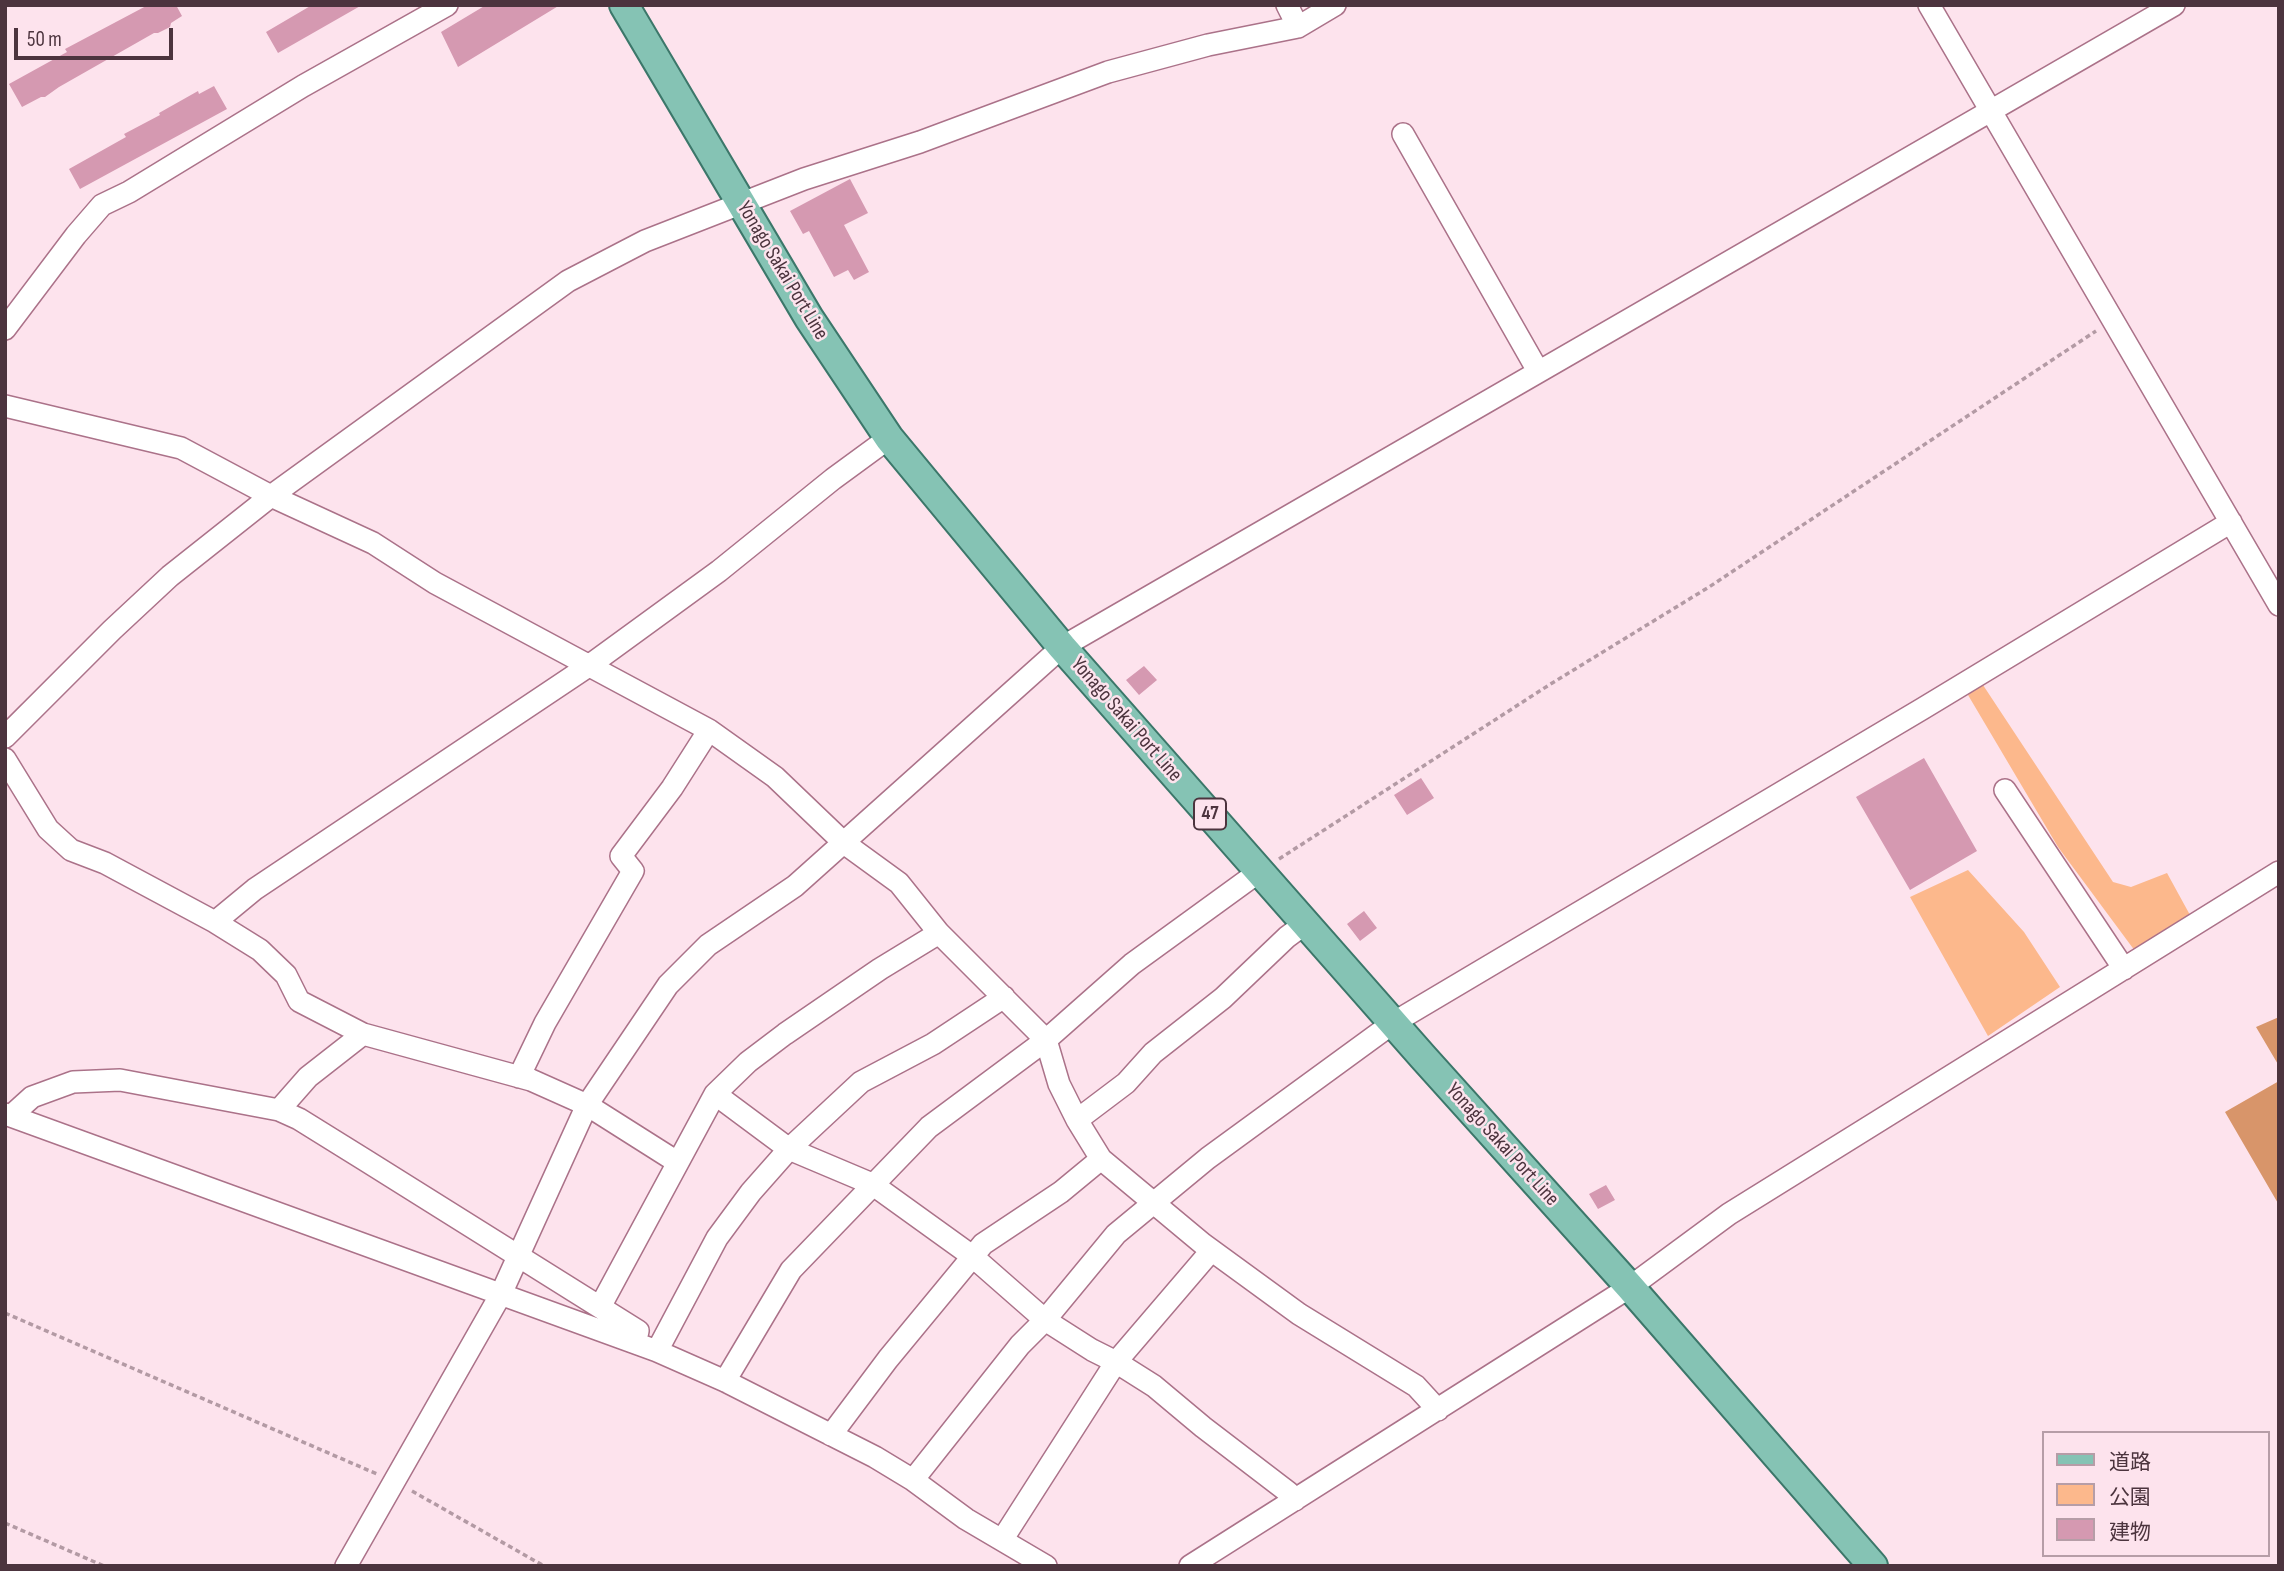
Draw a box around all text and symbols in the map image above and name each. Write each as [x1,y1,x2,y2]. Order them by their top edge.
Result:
scale bar [18,14,177,58]
text: 50 m [27,27,62,52]
street label: Yonago Sakai Port Line [731,197,833,345]
street label: Yonago Sakai Port Line [1065,653,1187,787]
road number: 47 [1194,799,1226,830]
street label: Yonago Sakai Port Line [1440,1078,1564,1212]
legend [2042,1431,2270,1557]
text: 道路 [2109,1450,2151,1475]
text: 公園 [2109,1485,2151,1510]
text: 建物 [2109,1520,2151,1545]

